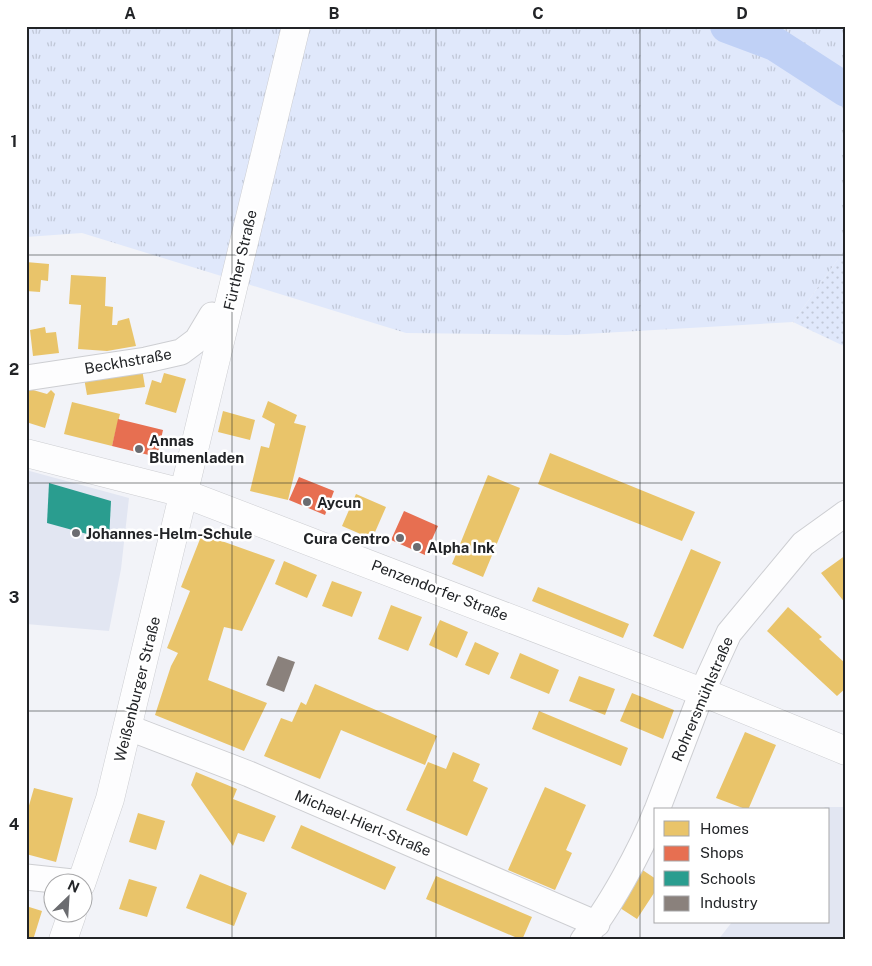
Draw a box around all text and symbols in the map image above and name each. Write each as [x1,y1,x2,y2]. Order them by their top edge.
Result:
text: A [124,4,136,23]
text: B [329,4,340,23]
text: C [532,4,544,23]
text: D [736,4,748,23]
text: 1 [11,132,17,151]
street label: Fürther Straße [220,208,260,312]
street label: Beckhstraße [83,345,173,377]
text: 2 [9,360,19,379]
place label: Annas Blumenladen [149,432,244,466]
marker: Annas Blumenladen [133,443,145,455]
place label: Aycun [317,494,361,511]
marker: Aycun [301,496,313,508]
place label: Johannes-Helm-Schule [86,525,252,542]
marker: Johannes-Helm-Schule [70,527,82,539]
place label: Cura Centro [303,530,390,547]
marker: Cura Centro [394,532,406,544]
place label: Alpha Ink [427,539,495,556]
marker: Alpha Ink [411,541,423,553]
street label: Penzendorfer Straße [369,556,511,624]
text: 3 [9,588,19,607]
street label: Weißenburger Straße [111,615,163,763]
street label: Rohrersmühlstraße [668,634,736,764]
street label: Michael-Hierl-Straße [292,787,434,859]
legend [654,808,830,924]
text: 4 [9,815,20,834]
text: Homes [700,820,749,837]
text: Shops [700,844,744,861]
text: Schools [700,870,756,887]
north arrow [42,874,92,924]
text: N [65,877,82,896]
text: Industry [700,894,758,911]

